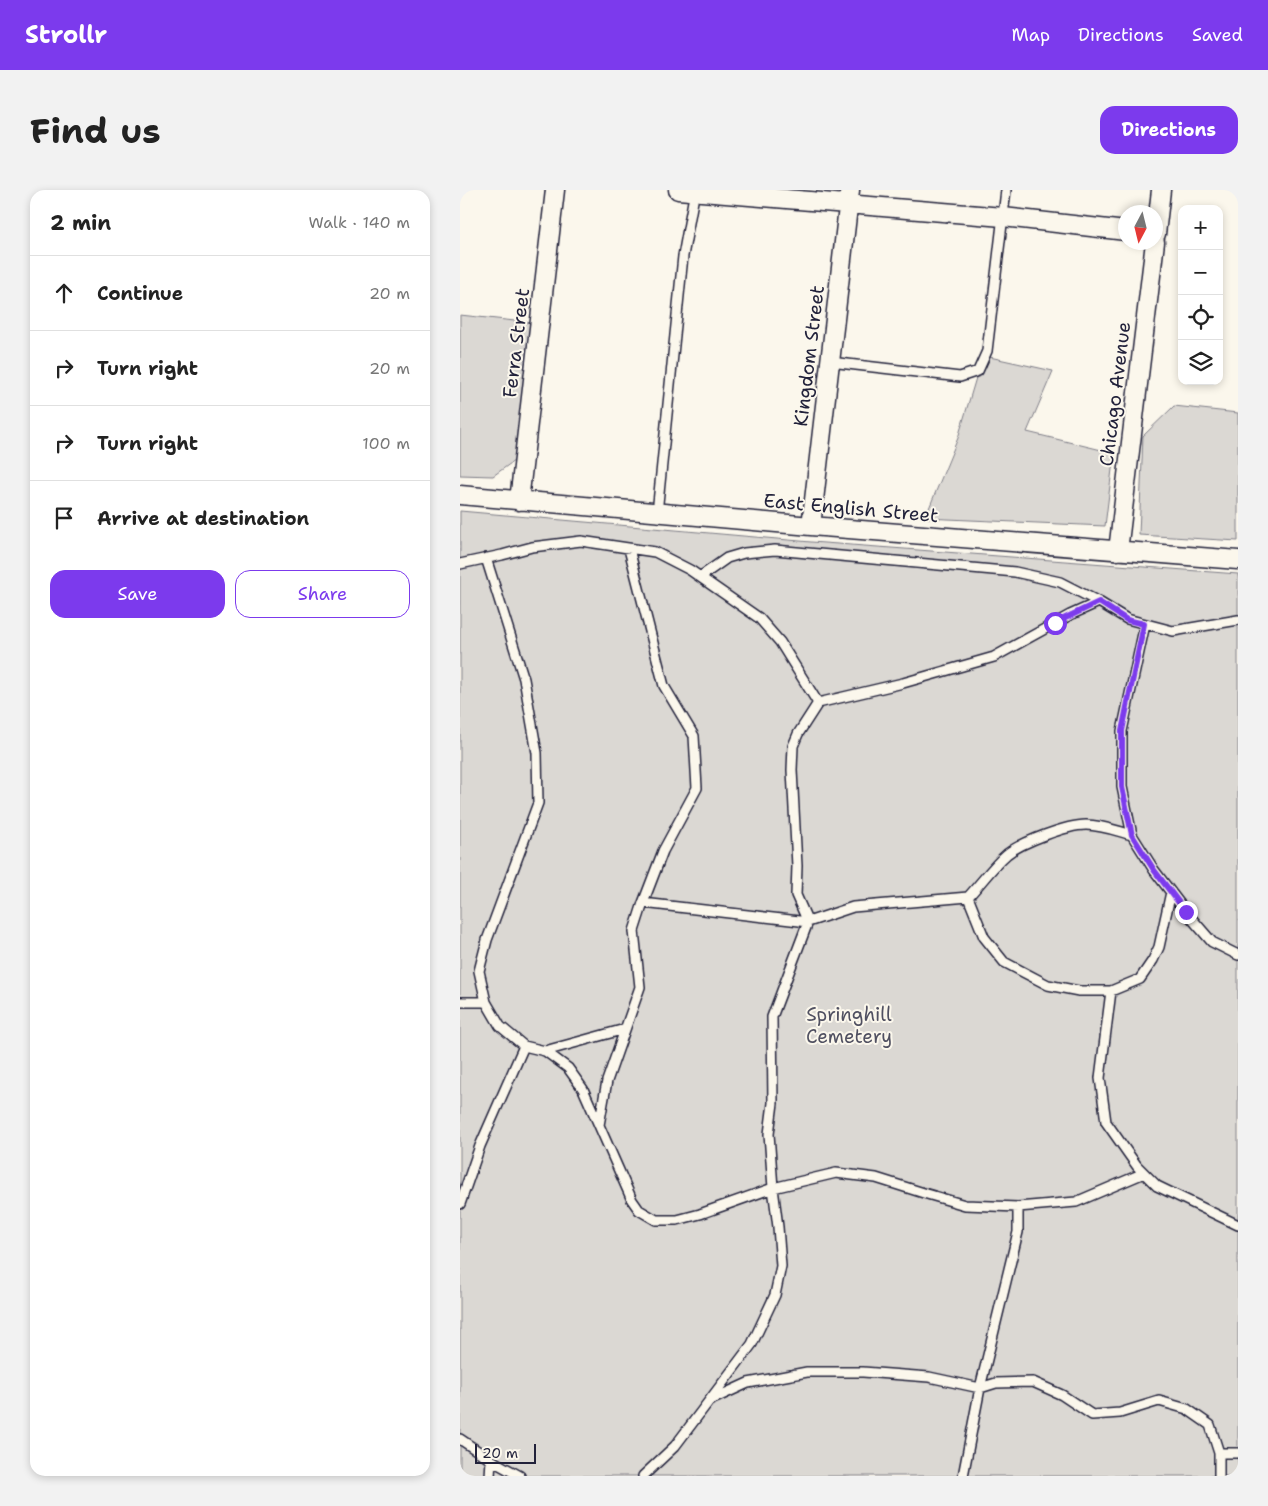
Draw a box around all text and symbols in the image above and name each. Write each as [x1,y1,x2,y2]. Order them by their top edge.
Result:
text: Strollr [25,19,107,51]
text: Map [1012,23,1050,47]
text: Directions [1078,23,1164,47]
text: Saved [1192,23,1243,47]
button: Directions [1100,106,1238,154]
text: Find us [30,107,161,154]
north arrow [1118,205,1163,250]
map controls [1178,205,1223,385]
button: + [1178,205,1223,250]
text: 2 min [50,209,111,237]
text: Walk · 140 m [308,212,410,233]
button: − [1178,250,1223,295]
icon: ahead [50,279,78,307]
text: Continue [97,281,183,306]
text: 20 m [369,283,410,304]
street label: Kingdom Street [788,284,830,428]
street label: Ferra Street [497,287,535,399]
button: locate [1178,295,1223,340]
street label: Chicago Avenue [1094,320,1136,468]
button: layers [1178,340,1223,385]
icon: right [50,354,78,382]
text: Turn right [97,356,198,381]
text: 20 m [369,358,410,379]
icon: right [50,429,78,457]
text: Turn right [97,431,198,456]
text: 100 m [362,433,410,454]
street label: East English Street [762,488,940,528]
icon: arrive [50,504,78,532]
text: Arrive at destination [97,506,309,531]
button: Save [50,570,225,618]
button: Share [235,570,410,618]
route start [1044,612,1067,635]
route end [1175,901,1198,924]
park label: Springhill Cemetery [806,1002,892,1049]
scale bar [475,1441,536,1464]
text: 20 m [482,1444,518,1462]

